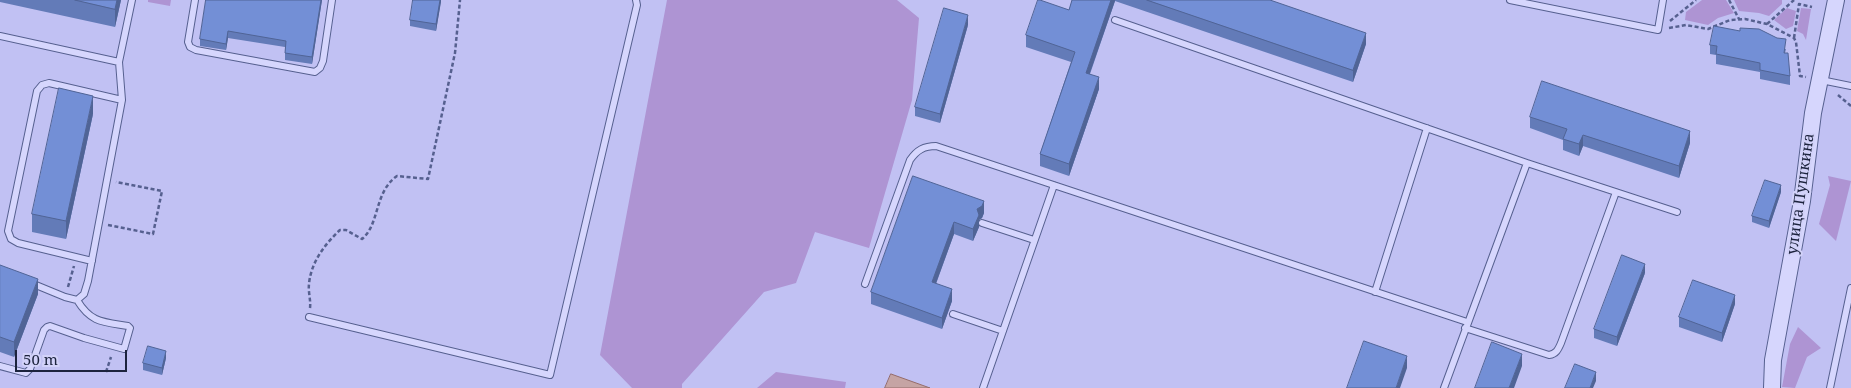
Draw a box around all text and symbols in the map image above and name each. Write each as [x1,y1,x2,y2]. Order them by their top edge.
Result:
street label: улица Пушкина [1784,132,1818,256]
scale bar [18,340,130,372]
text: 50 m [23,349,58,369]

